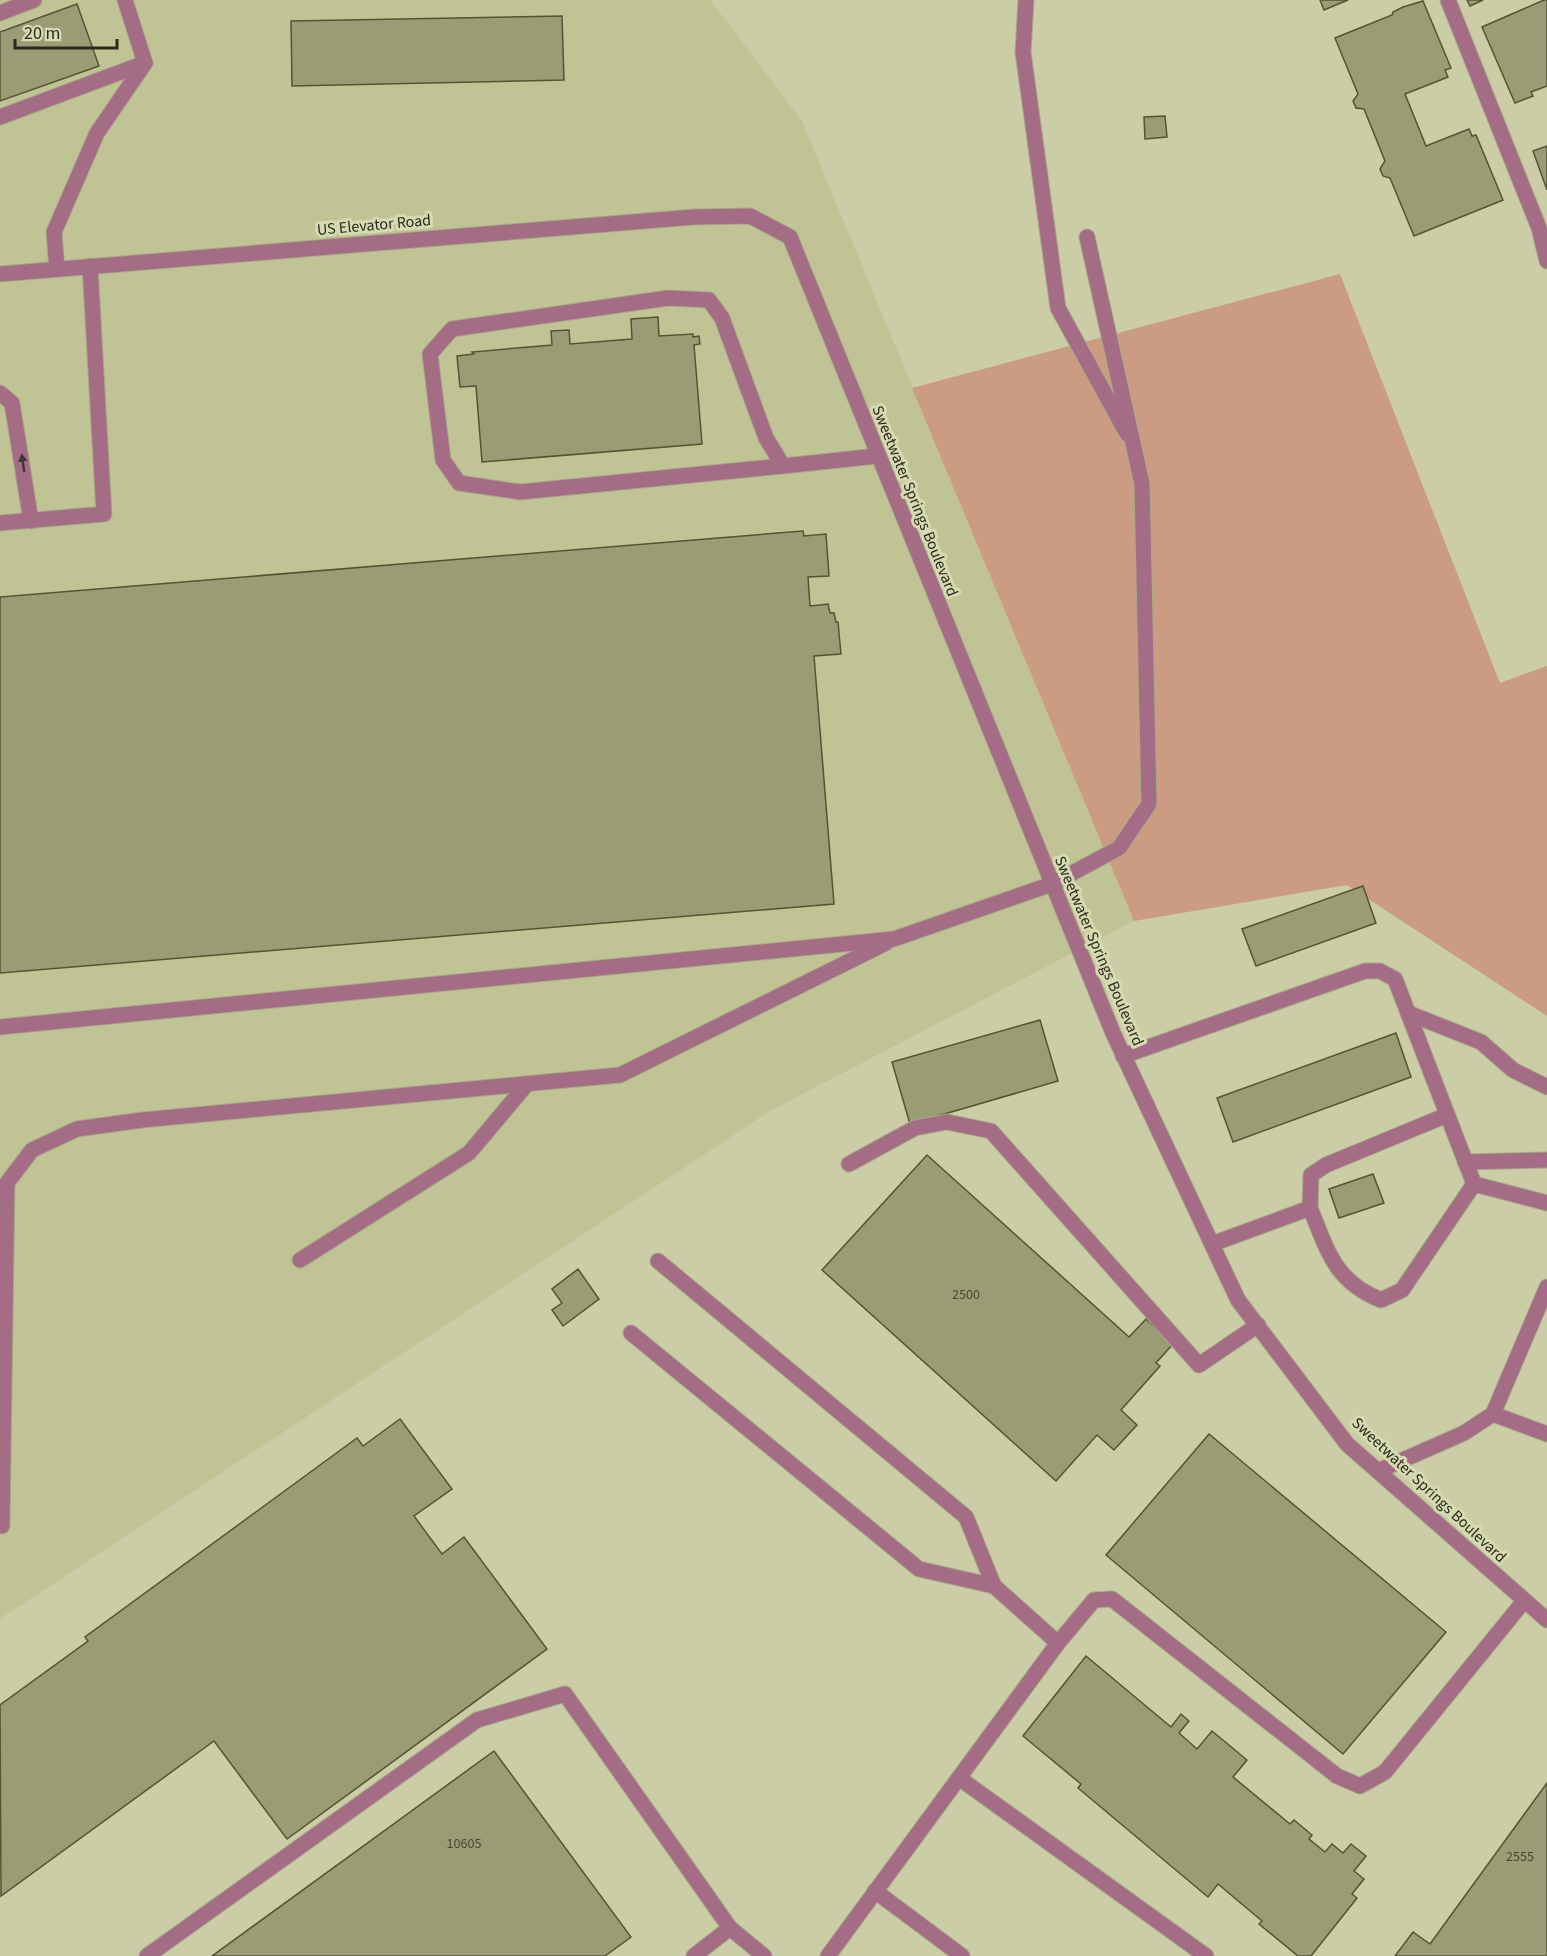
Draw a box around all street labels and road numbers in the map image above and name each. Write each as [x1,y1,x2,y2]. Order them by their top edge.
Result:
street label: US Elevator Road [316,209,432,241]
street label: Sweetwater Springs Boulevard [867,402,963,600]
street label: Sweetwater Springs Boulevard [1049,853,1149,1049]
street label: Sweetwater Springs Boulevard [1347,1412,1511,1568]

